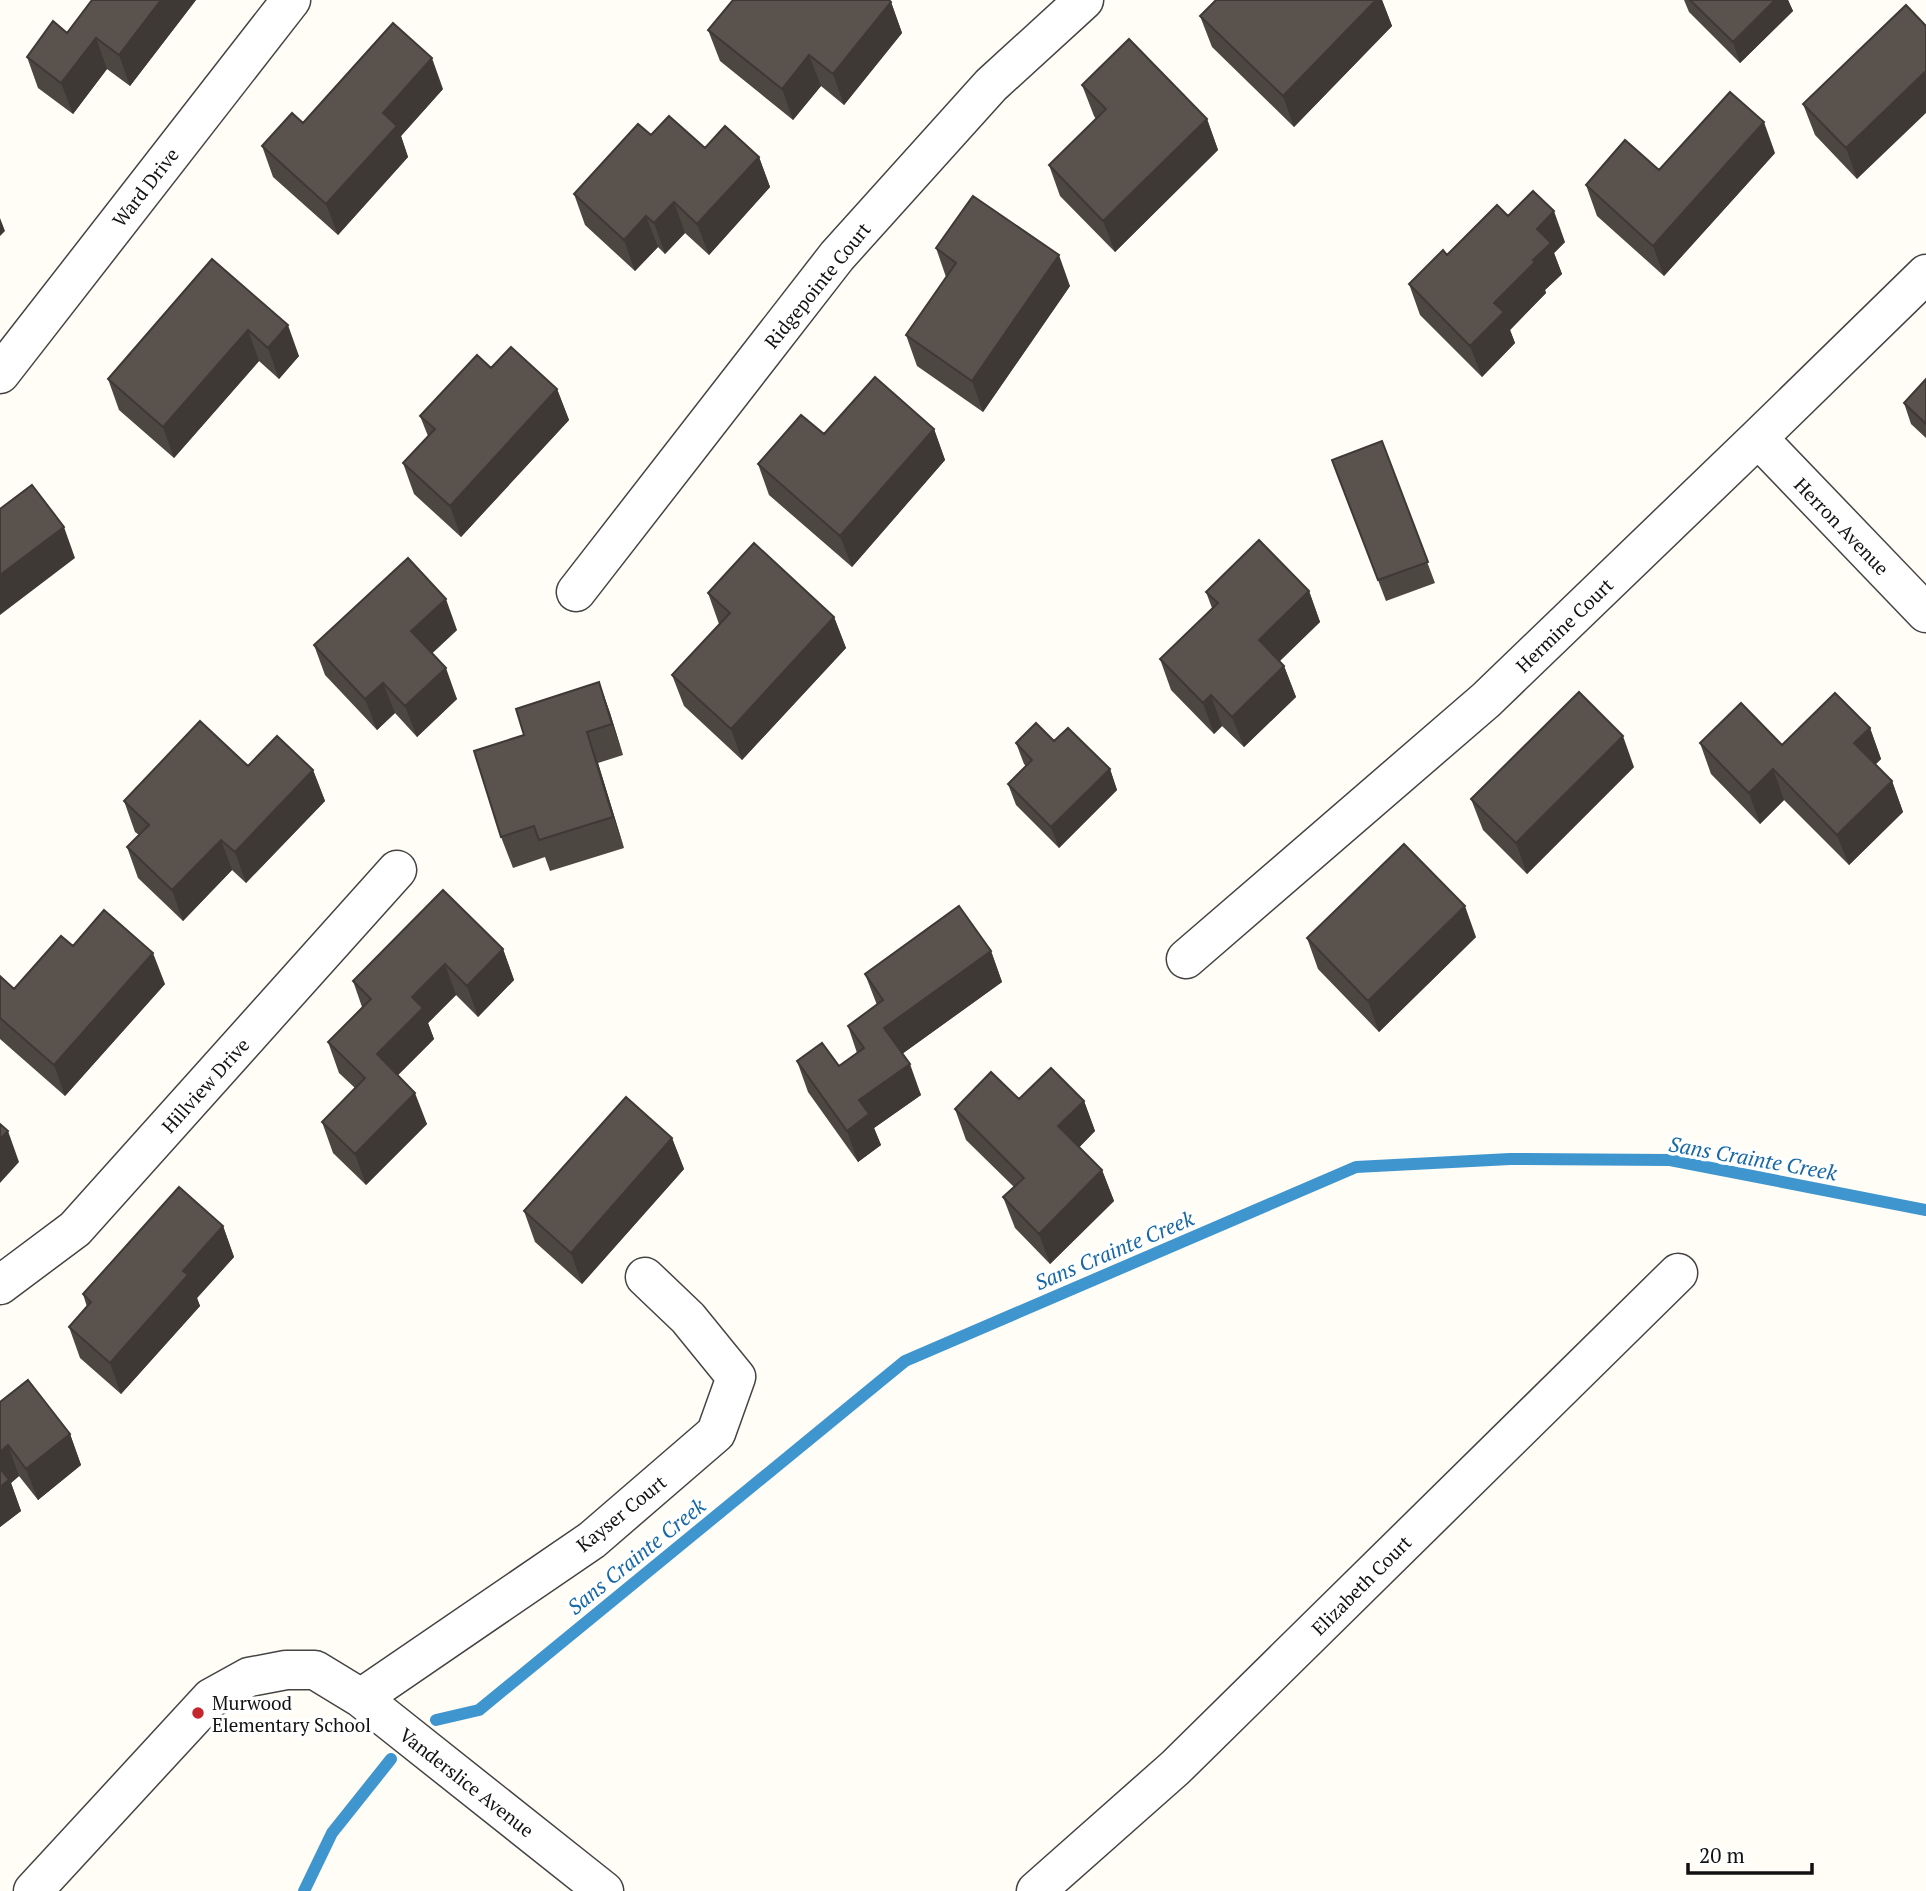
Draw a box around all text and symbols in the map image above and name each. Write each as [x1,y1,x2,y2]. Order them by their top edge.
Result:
street label: Ward Drive [106,142,184,232]
street label: Ridgepointe Court [759,217,875,353]
street label: Herron Avenue [1789,472,1895,580]
street label: Hermine Court [1510,572,1618,678]
street label: Hillview Drive [156,1032,254,1138]
water label: Sans Crainte Creek [1667,1129,1840,1187]
water label: Sans Crainte Creek [1030,1204,1199,1296]
street label: Kayser Court [571,1469,671,1557]
water label: Sans Crainte Creek [561,1491,712,1620]
street label: Elizabeth Court [1306,1530,1416,1640]
place label: Murwood Elementary School [212,1690,371,1737]
marker: Murwood Elementary School [190,1705,206,1721]
street label: Vanderslice Avenue [395,1722,539,1842]
scale bar [1688,1832,1812,1876]
text: 20 m [1699,1841,1745,1869]

